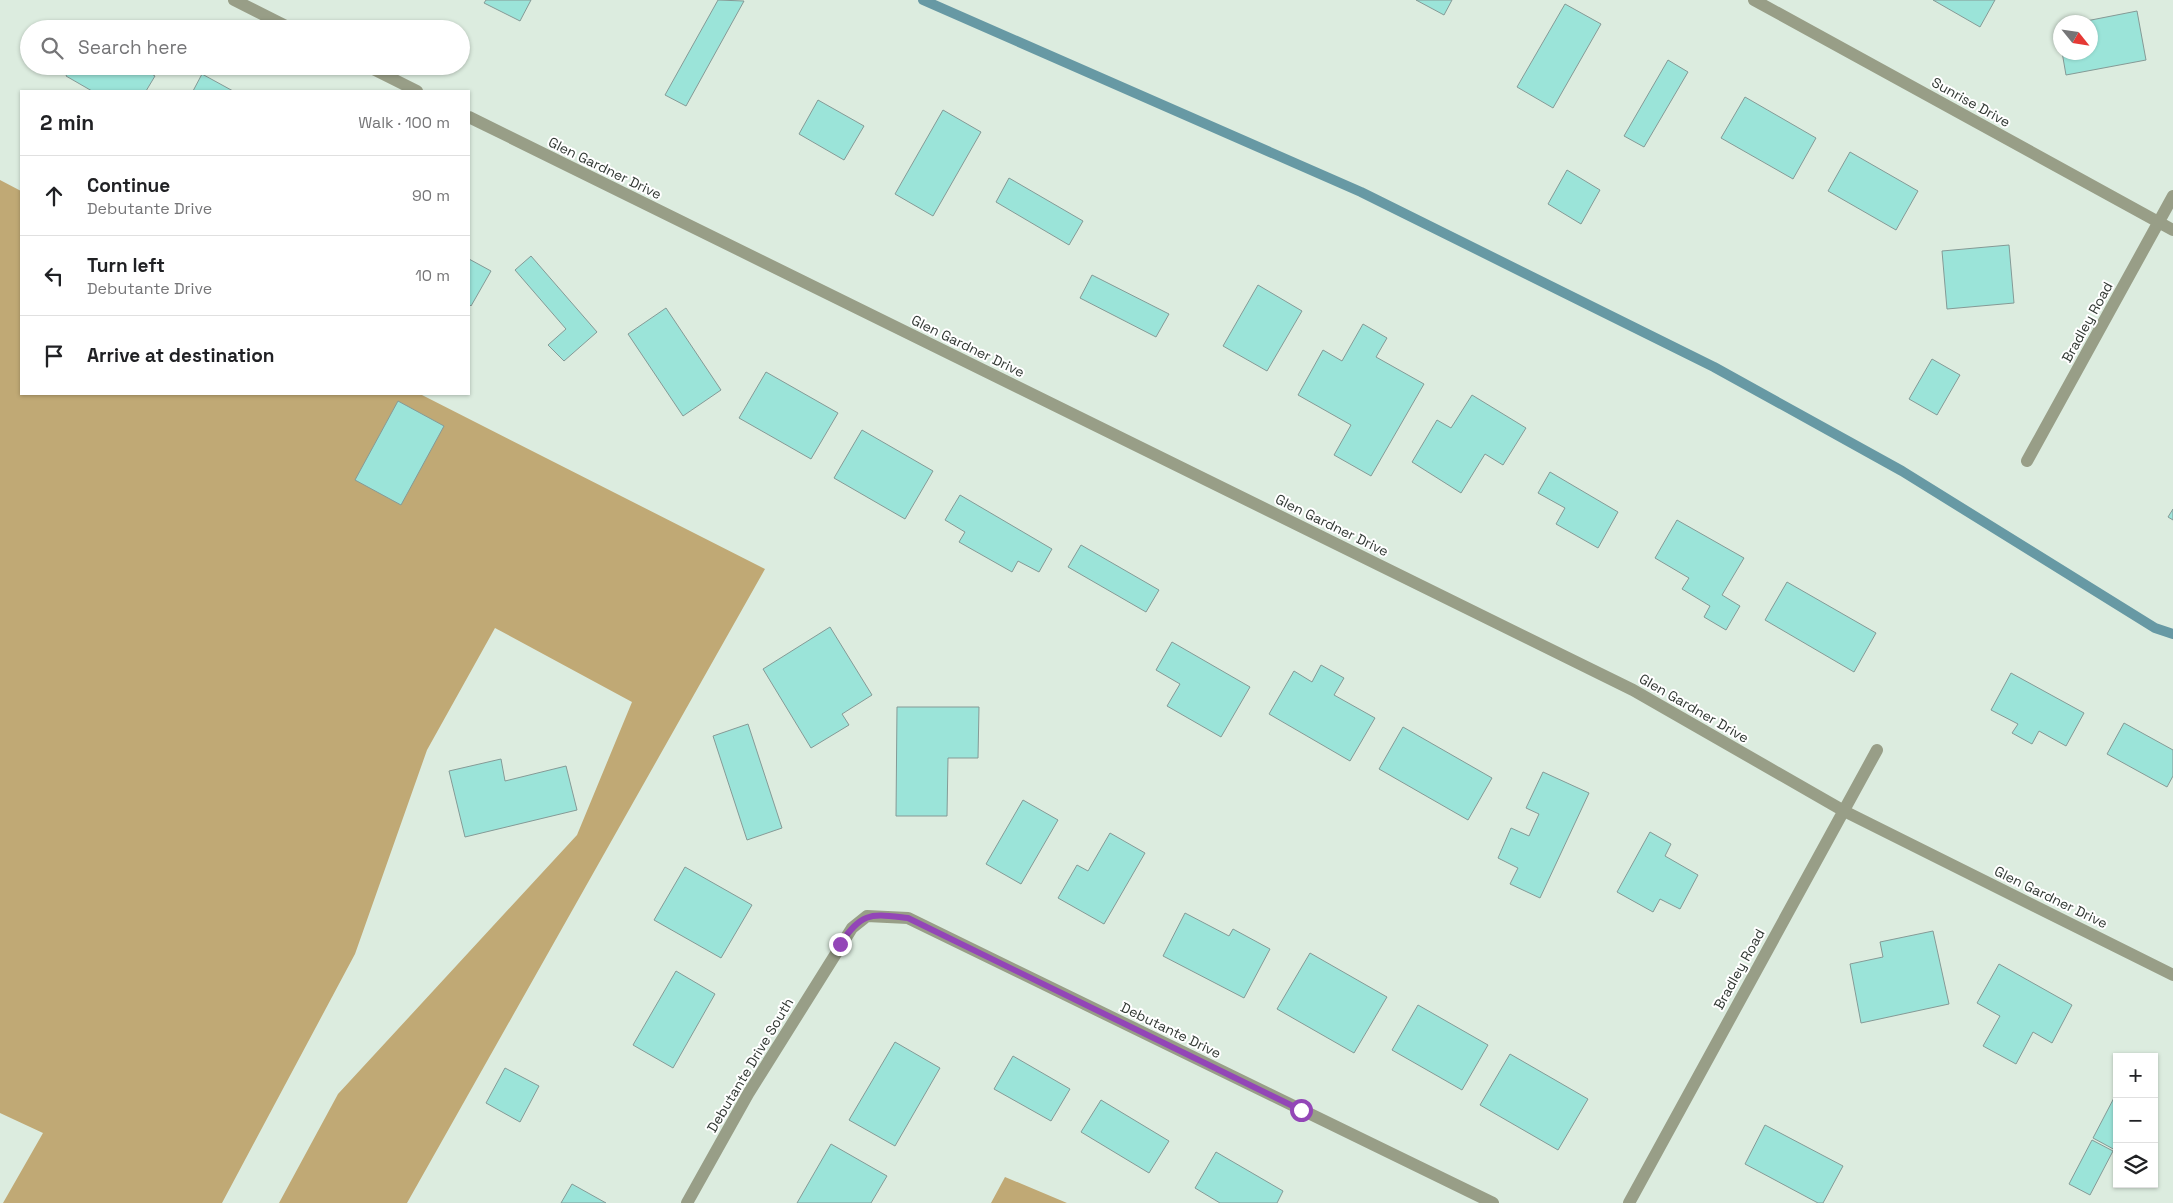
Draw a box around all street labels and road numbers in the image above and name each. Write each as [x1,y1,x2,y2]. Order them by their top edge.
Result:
street label: Sunrise Drive [1928,73,2014,131]
street label: Glen Gardner Drive [545,133,665,203]
street label: Bradley Road [2057,279,2117,365]
street label: Glen Gardner Drive [908,311,1028,381]
street label: Glen Gardner Drive [1272,490,1392,560]
street label: Glen Gardner Drive [1636,669,1752,747]
street label: Glen Gardner Drive [1991,862,2111,932]
street label: Bradley Road [1709,926,1769,1012]
street label: Debutante Drive South [703,994,797,1136]
street label: Debutante Drive [1118,998,1224,1062]

